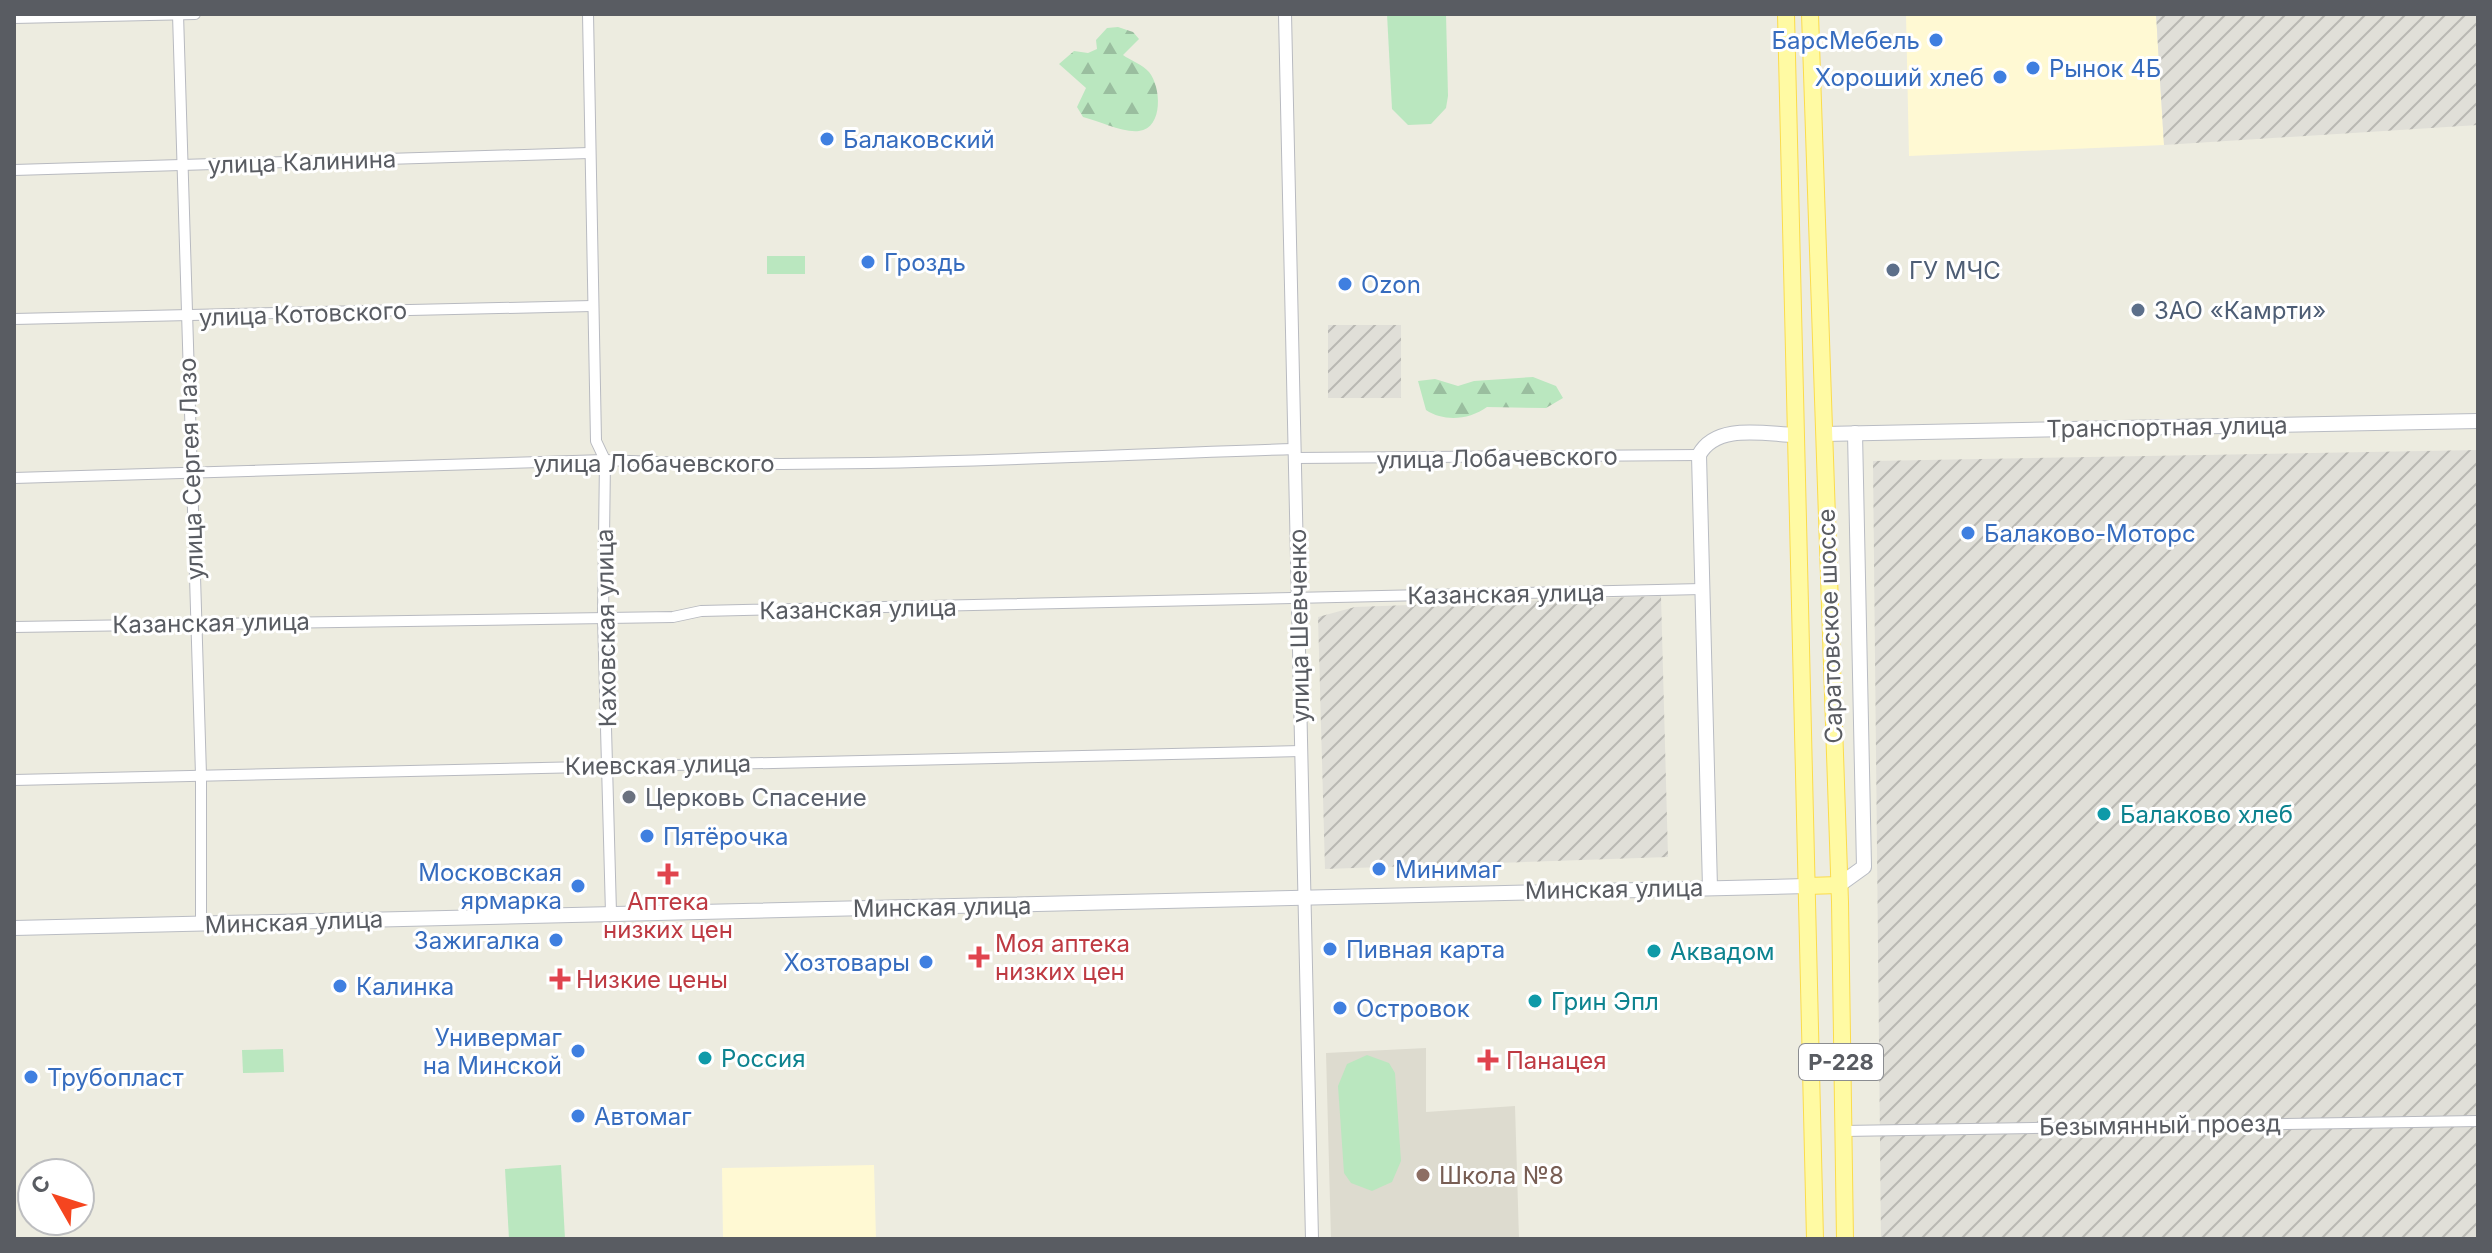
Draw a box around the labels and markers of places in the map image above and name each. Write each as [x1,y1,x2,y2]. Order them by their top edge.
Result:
place label: БарсМебель [1772,26,1920,55]
marker: БарсМебель [1927,31,1945,49]
place label: Рынок 4Б [2049,54,2161,83]
marker: Рынок 4Б [2024,59,2042,77]
place label: Хороший хлеб [1815,63,1984,92]
marker: Хороший хлеб [1991,68,2009,86]
place label: Балаковский [843,125,995,154]
marker: Балаковский [818,130,836,148]
place label: Гроздь [884,248,966,277]
marker: Гроздь [859,253,877,271]
place label: ГУ МЧС [1909,256,2001,285]
marker: ГУ МЧС [1884,261,1902,279]
place label: Ozon [1361,270,1421,299]
marker: Ozon [1336,275,1354,293]
place label: ЗАО «Камрти» [2154,296,2326,325]
marker: ЗАО «Камрти» [2129,301,2147,319]
place label: Балаково-Моторс [1984,519,2196,548]
marker: Балаково-Моторс [1959,524,1977,542]
place label: Церковь Спасение [645,783,867,812]
marker: Церковь Спасение [620,788,638,806]
place label: Балаково хлеб [2120,800,2293,829]
marker: Балаково хлеб [2095,805,2113,823]
place label: Пятёрочка [663,822,789,851]
marker: Пятёрочка [638,827,656,845]
place label: Минимаг [1395,855,1502,884]
place label: Московская ярмарка [418,858,562,915]
marker: Минимаг [1370,860,1388,878]
marker: Аптека низких цен [659,865,677,883]
marker: Московская ярмарка [569,877,587,895]
place label: Аптека низких цен [603,887,733,944]
place label: Зажигалка [414,926,540,955]
place label: Моя аптека низких цен [995,929,1130,986]
marker: Зажигалка [547,931,565,949]
place label: Пивная карта [1346,935,1505,964]
place label: Аквадом [1670,937,1775,966]
marker: Пивная карта [1321,940,1339,958]
marker: Аквадом [1645,942,1663,960]
place label: Хозтовары [783,948,910,977]
marker: Моя аптека низких цен [970,948,988,966]
marker: Хозтовары [917,953,935,971]
place label: Низкие цены [576,965,728,994]
marker: Низкие цены [551,970,569,988]
place label: Калинка [356,972,454,1001]
marker: Калинка [331,977,349,995]
place label: Грин Эпл [1551,987,1659,1016]
marker: Грин Эпл [1526,992,1544,1010]
place label: Островок [1356,994,1470,1023]
marker: Островок [1331,999,1349,1017]
place label: Универмаг на Минской [423,1023,562,1080]
marker: Универмаг на Минской [569,1042,587,1060]
place label: Россия [721,1044,806,1073]
place label: Панацея [1506,1046,1607,1075]
marker: Россия [696,1049,714,1067]
marker: Панацея [1477,1049,1499,1071]
place label: Трубопласт [47,1063,184,1092]
marker: Трубопласт [22,1068,40,1086]
place label: Автомаг [594,1102,692,1131]
marker: Автомаг [569,1107,587,1125]
place label: Школа №8 [1439,1161,1564,1190]
marker: Школа №8 [1414,1166,1432,1184]

